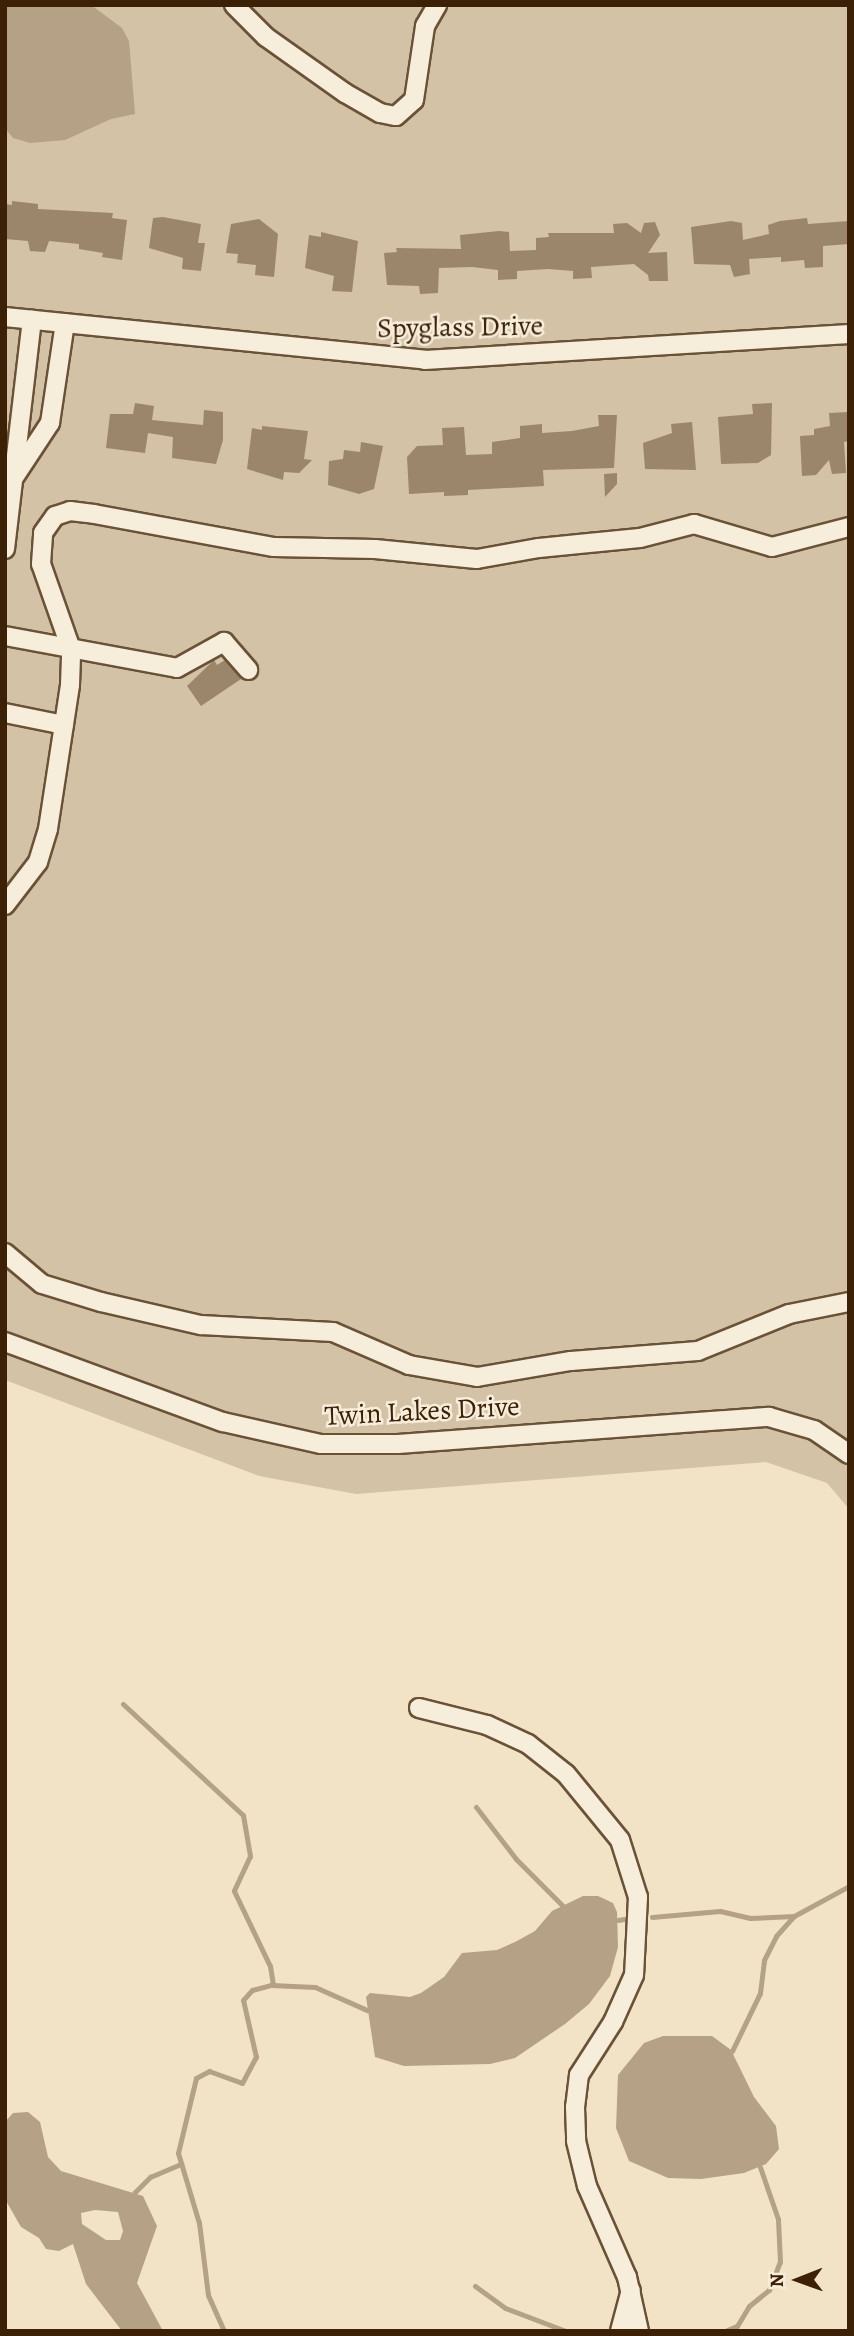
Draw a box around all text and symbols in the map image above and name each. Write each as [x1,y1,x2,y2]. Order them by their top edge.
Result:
street label: Spyglass Drive [377,309,543,345]
street label: Twin Lakes Drive [324,1389,520,1433]
north arrow [763,2245,833,2315]
text: N [764,2273,790,2288]

